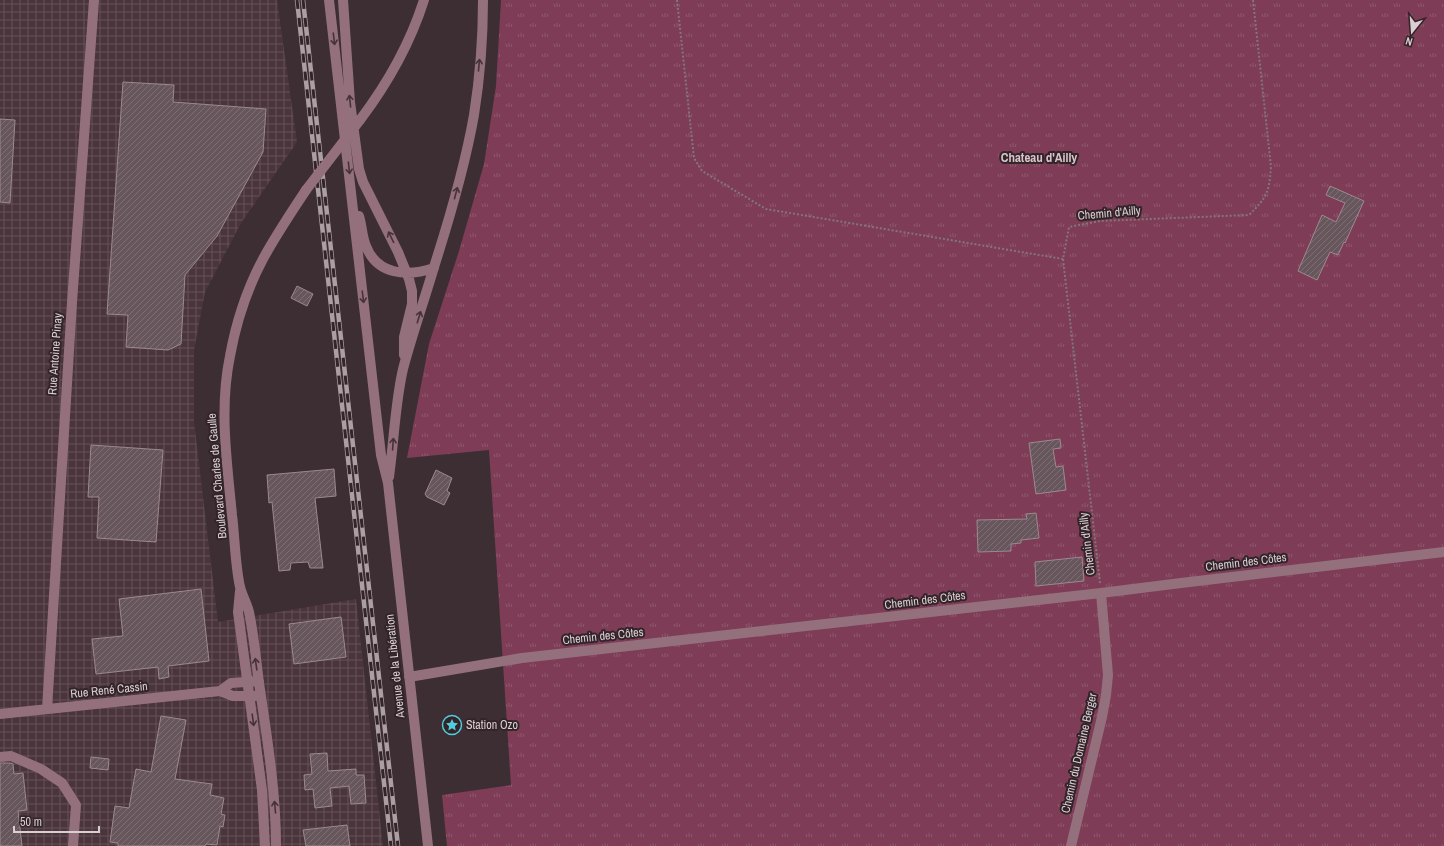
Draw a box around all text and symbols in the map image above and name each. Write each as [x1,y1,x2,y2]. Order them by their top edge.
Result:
north arrow [1392,12,1432,52]
one-way arrow [330,32,337,45]
text: N [1404,34,1414,49]
one-way arrow [476,59,483,72]
one-way arrow [346,95,354,108]
district label: Chateau d'Ailly [1001,149,1077,166]
one-way arrow [345,161,353,174]
one-way arrow [453,186,460,199]
street label: Chemin d'Ailly [1077,202,1141,224]
one-way arrow [387,231,394,243]
one-way arrow [359,290,367,303]
one-way arrow [416,311,423,324]
street label: Rue Antoine Pinay [44,312,66,395]
street label: Boulevard Charles de Gaulle [204,413,230,539]
one-way arrow [389,438,396,451]
street label: Chemin d'Ailly [1075,512,1099,576]
street label: Chemin des Côtes [1205,549,1287,575]
street label: Chemin des Côtes [884,587,966,613]
street label: Avenue de la Libération [382,613,409,720]
street label: Chemin des Côtes [562,624,644,648]
one-way arrow [252,658,260,671]
street label: Rue René Cassin [70,678,148,702]
street label: Chemin du Domaine Berger [1057,691,1101,815]
one-way arrow [249,713,257,726]
place icon: Station Ozo [441,714,463,736]
place label: Station Ozo [466,717,518,733]
one-way arrow [271,801,278,814]
scale bar [14,808,99,834]
text: 50 m [20,814,42,830]

